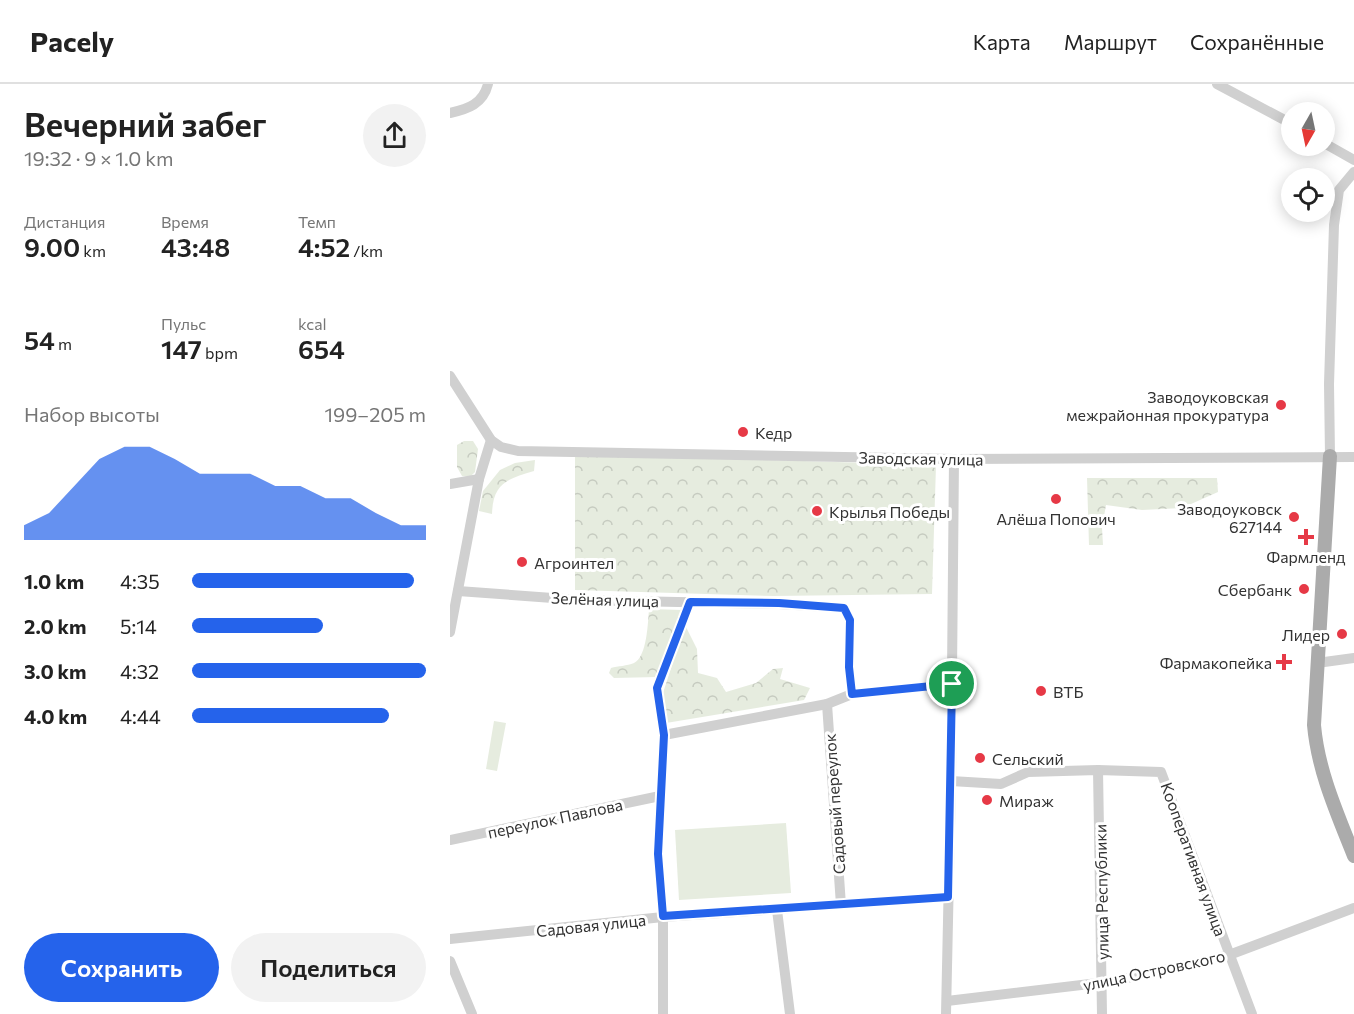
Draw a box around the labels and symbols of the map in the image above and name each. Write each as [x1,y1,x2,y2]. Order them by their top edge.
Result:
north arrow [1281,102,1335,156]
place label: Заводоуковская межрайонная прокуратура [1066,387,1269,424]
marker: Заводоуковская межрайонная прокуратура [1274,398,1288,412]
place label: Кедр [755,423,792,442]
marker: Кедр [736,425,750,439]
street label: Заводская улица [858,447,984,469]
marker: Алёша Попович [1049,492,1063,506]
place label: Заводоуковск 627144 [1177,499,1282,536]
place label: Крылья Победы [829,502,950,521]
marker: Крылья Победы [810,504,824,518]
place label: Алёша Попович [996,509,1116,528]
marker: Заводоуковск 627144 [1287,510,1301,524]
marker: Фармленд [1299,530,1313,544]
place label: Фармленд [1267,547,1346,566]
place label: Агроинтел [534,553,614,572]
marker: Агроинтел [515,555,529,569]
place label: Сбербанк [1218,580,1292,599]
marker: Сбербанк [1297,582,1311,596]
street label: Зелёная улица [551,588,659,610]
place label: Лидер [1282,625,1330,644]
marker: Лидер [1335,627,1349,641]
place label: Фармакопейка [1160,653,1272,672]
marker: Фармакопейка [1277,655,1291,669]
pin [926,658,977,709]
place label: ВТБ [1053,682,1084,701]
marker: ВТБ [1034,684,1048,698]
street label: Садовый переулок [820,733,848,875]
place label: Сельский [992,749,1064,768]
marker: Сельский [973,751,987,765]
street label: Кооперативная улица [1157,779,1231,939]
place label: Мираж [999,791,1054,810]
marker: Мираж [980,793,994,807]
street label: переулок Павлова [486,794,624,842]
street label: улица Республики [1090,824,1112,960]
street label: Садовая улица [535,910,647,940]
street label: улица Островского [1081,946,1227,994]

